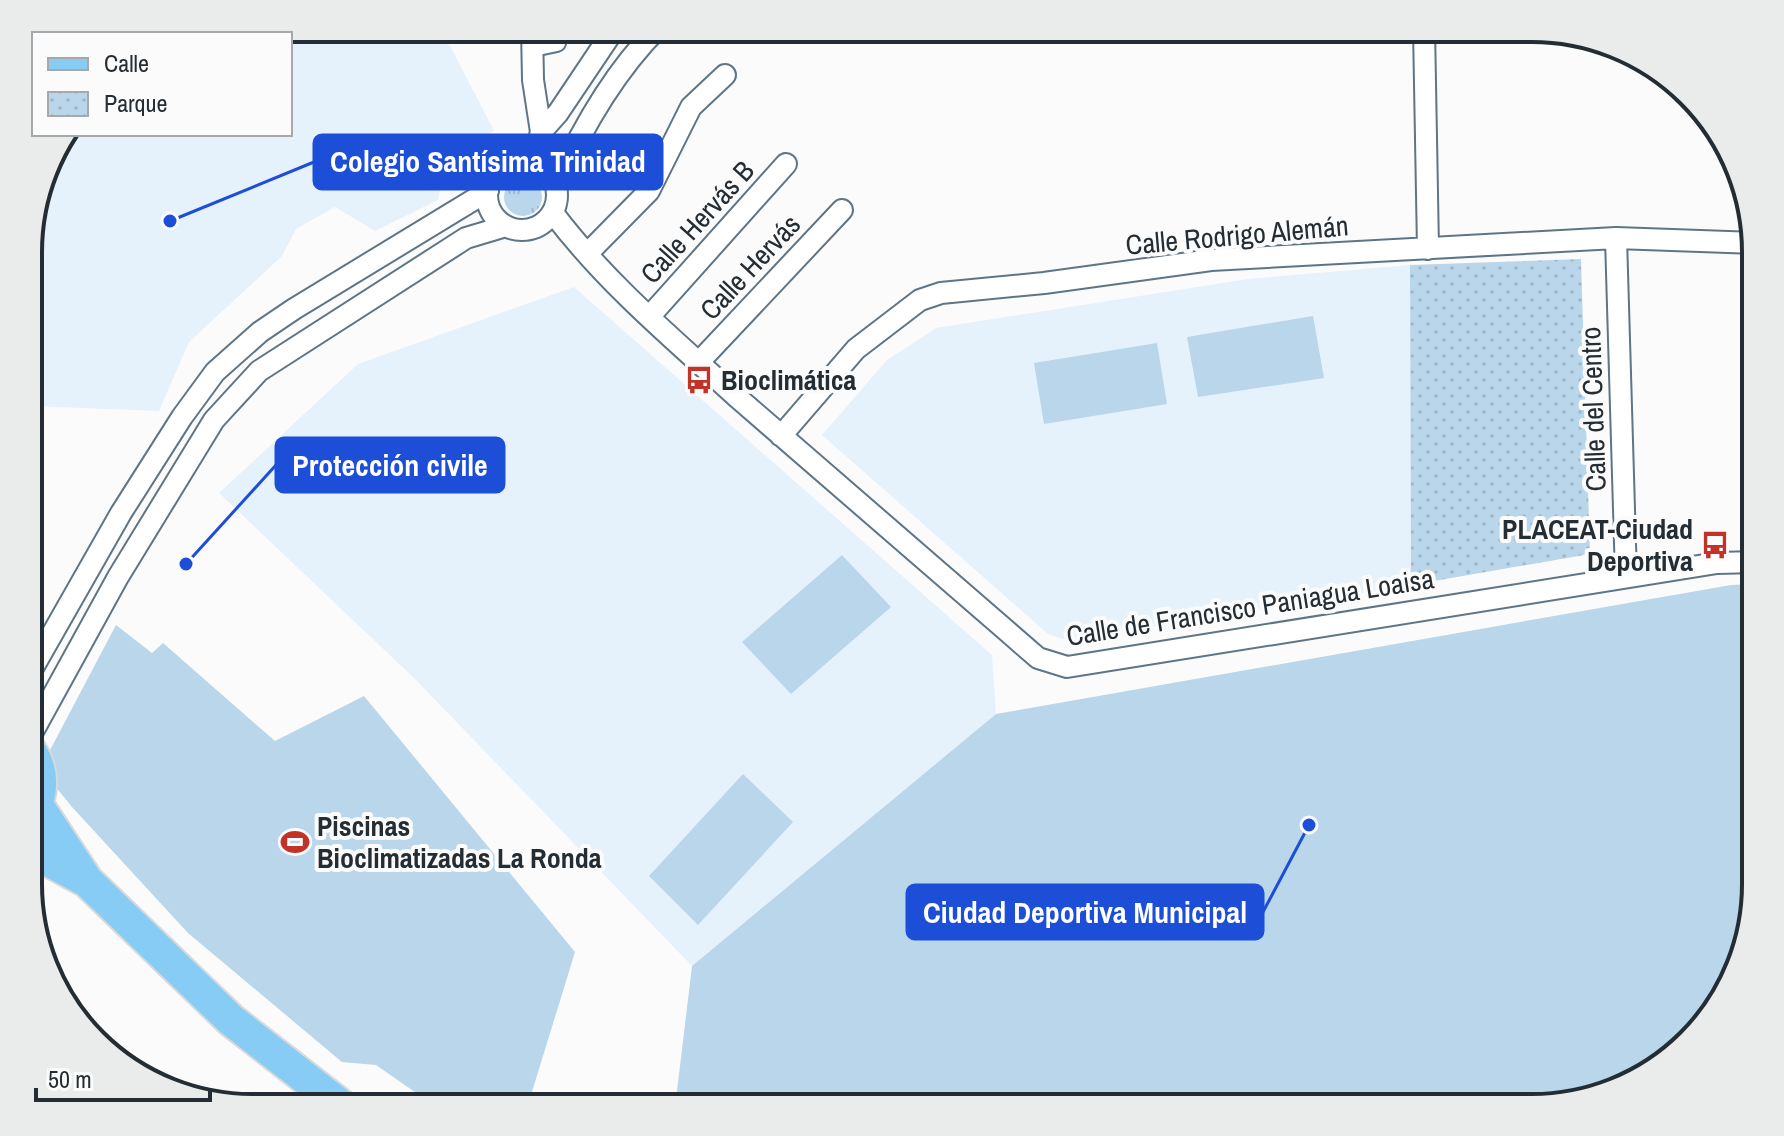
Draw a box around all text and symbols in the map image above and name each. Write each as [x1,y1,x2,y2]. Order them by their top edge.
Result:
legend [32,32,292,136]
text: Calle [104,47,149,79]
text: Parque [104,87,167,119]
callout: Colegio Santísima Trinidad [314,135,662,189]
text: Colegio Santísima Trinidad [330,141,646,181]
street label: Calle Hervás B [633,154,761,290]
street label: Calle Rodrigo Alemán [1124,206,1350,264]
street label: Calle Hervás [693,207,807,327]
street label: Calle del Centro [1571,326,1615,492]
place label: Bioclimática [721,361,857,399]
bus stop icon: Bioclimática [684,365,714,395]
callout: Protección civile [276,438,504,492]
text: Protección civile [292,445,488,485]
place label: PLACEAT-Ciudad Deportiva [1502,510,1693,580]
bus stop icon: PLACEAT-Ciudad Deportiva [1700,530,1730,560]
street label: Calle de Francisco Paniagua Loaisa [1064,559,1437,655]
place label: Piscinas Bioclimatizadas La Ronda [317,807,602,877]
sports icon: Piscinas Bioclimatizadas La Ronda [280,827,310,857]
callout: Ciudad Deportiva Municipal [907,885,1263,939]
text: Ciudad Deportiva Municipal [923,892,1247,932]
scale bar [36,1052,210,1102]
text: 50 m [48,1063,92,1095]

